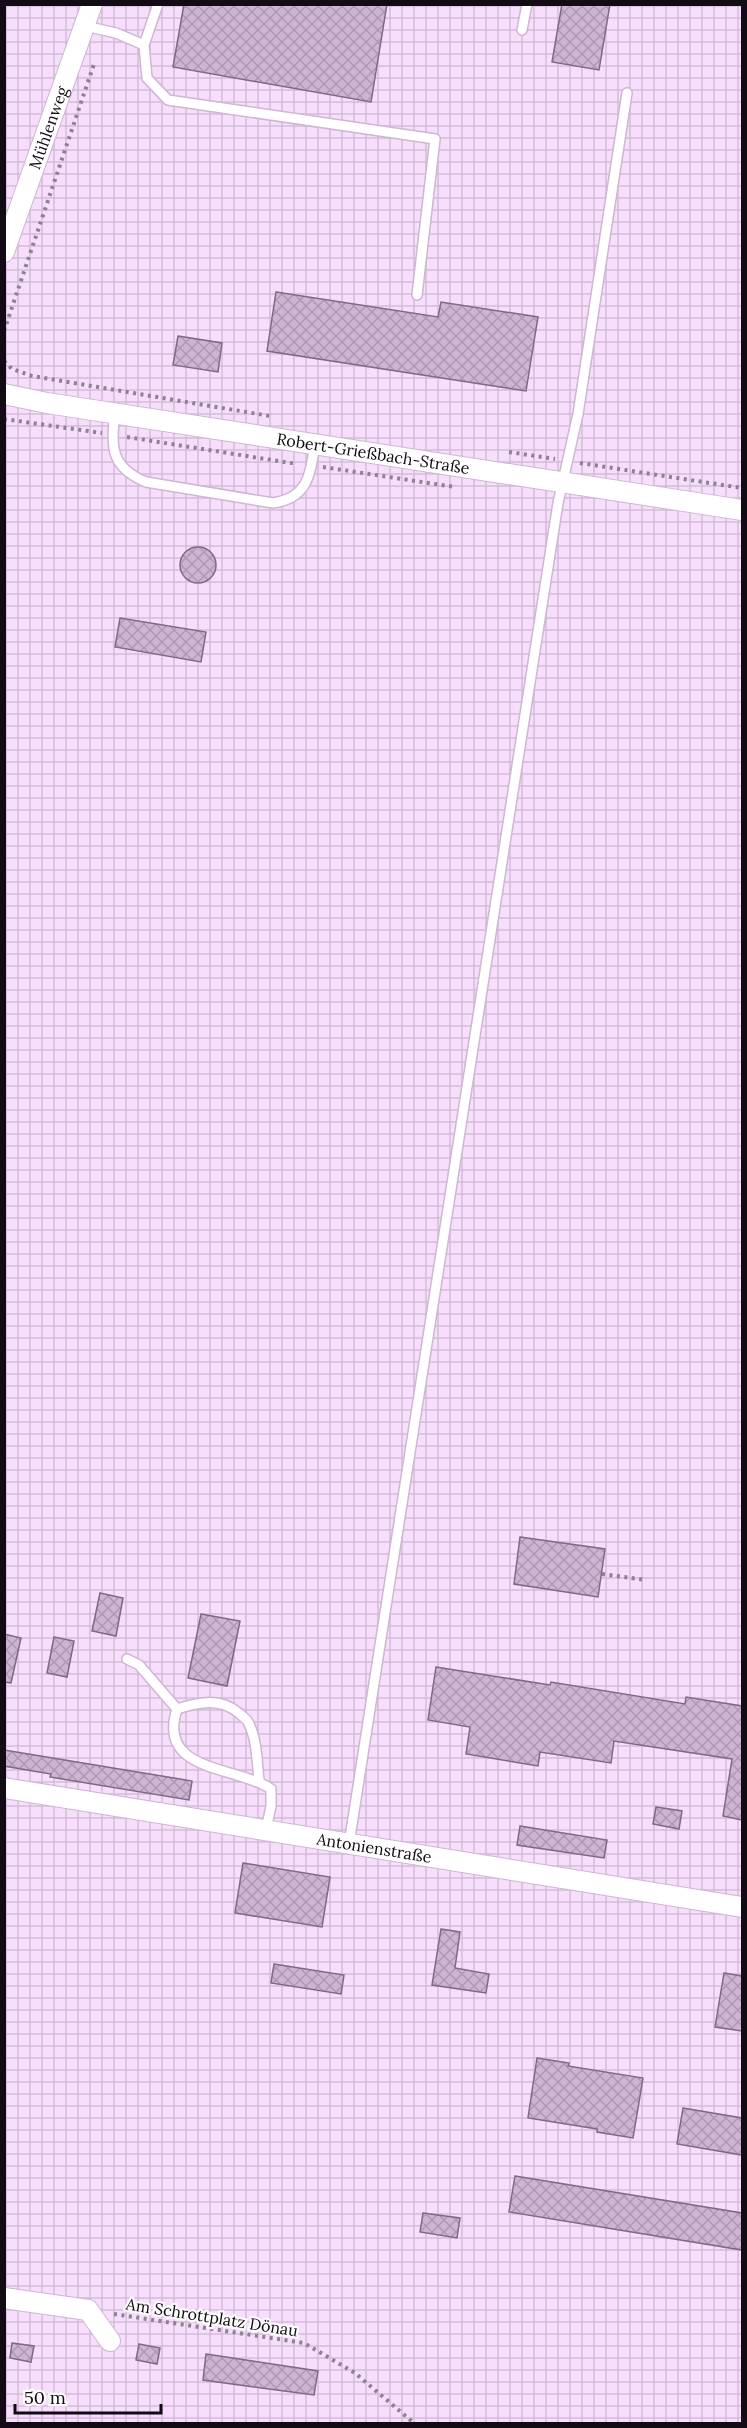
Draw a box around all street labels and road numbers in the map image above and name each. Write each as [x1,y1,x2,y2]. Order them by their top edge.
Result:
street label: Mühlenweg [24,82,72,172]
street label: Robert-Grießbach-Straße [275,429,471,478]
street label: Antonienstraße [314,1828,433,1867]
street label: Am Schrottplatz Dönau [124,2293,300,2341]

